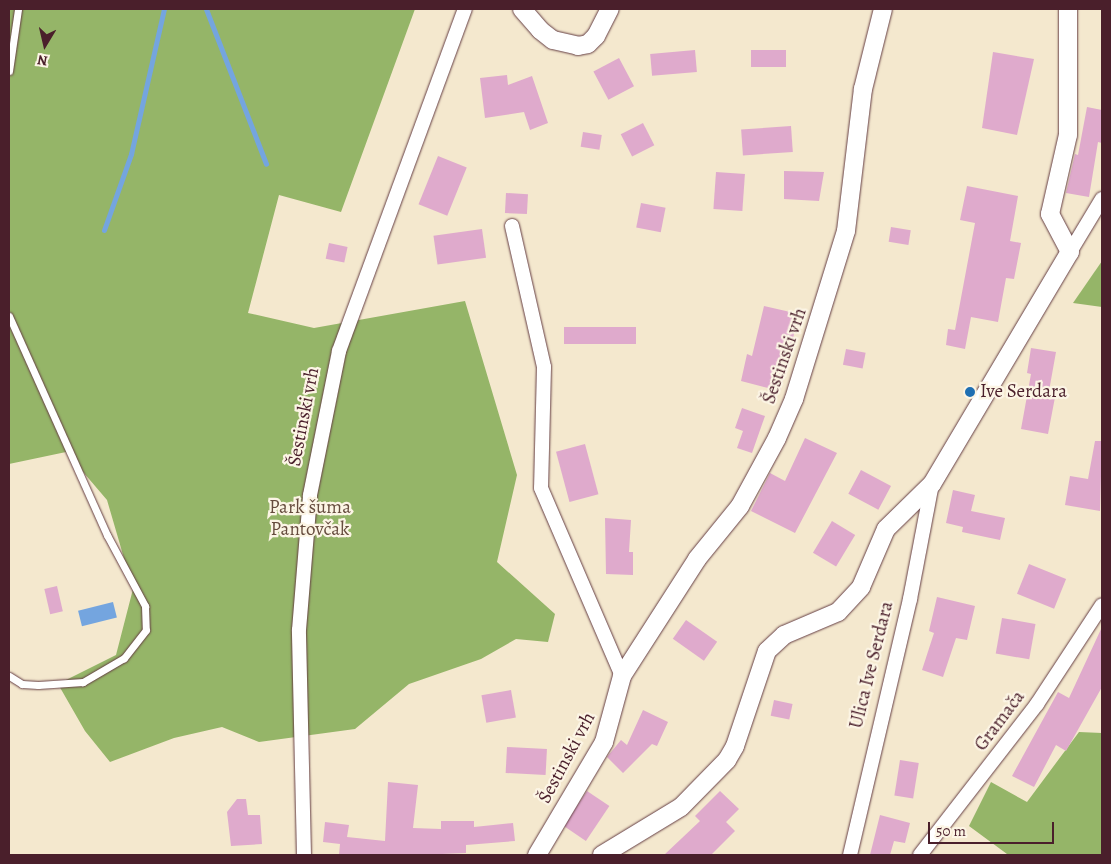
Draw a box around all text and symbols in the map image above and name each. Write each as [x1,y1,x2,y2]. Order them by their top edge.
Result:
north arrow [20,20,70,70]
text: N [36,50,49,70]
street label: Šestinski vrh [758,305,812,407]
street label: Šestinski vrh [283,366,325,468]
place label: Ive Serdara [980,381,1067,403]
marker: Ive Serdara [964,386,976,398]
park label: Park šuma Pantovčak [269,497,351,541]
street label: Ulica Ive Serdara [845,599,899,731]
street label: Gramača [970,686,1030,756]
street label: Šestinski vrh [533,709,601,807]
scale bar [931,812,1057,844]
text: 50 m [936,821,966,841]

